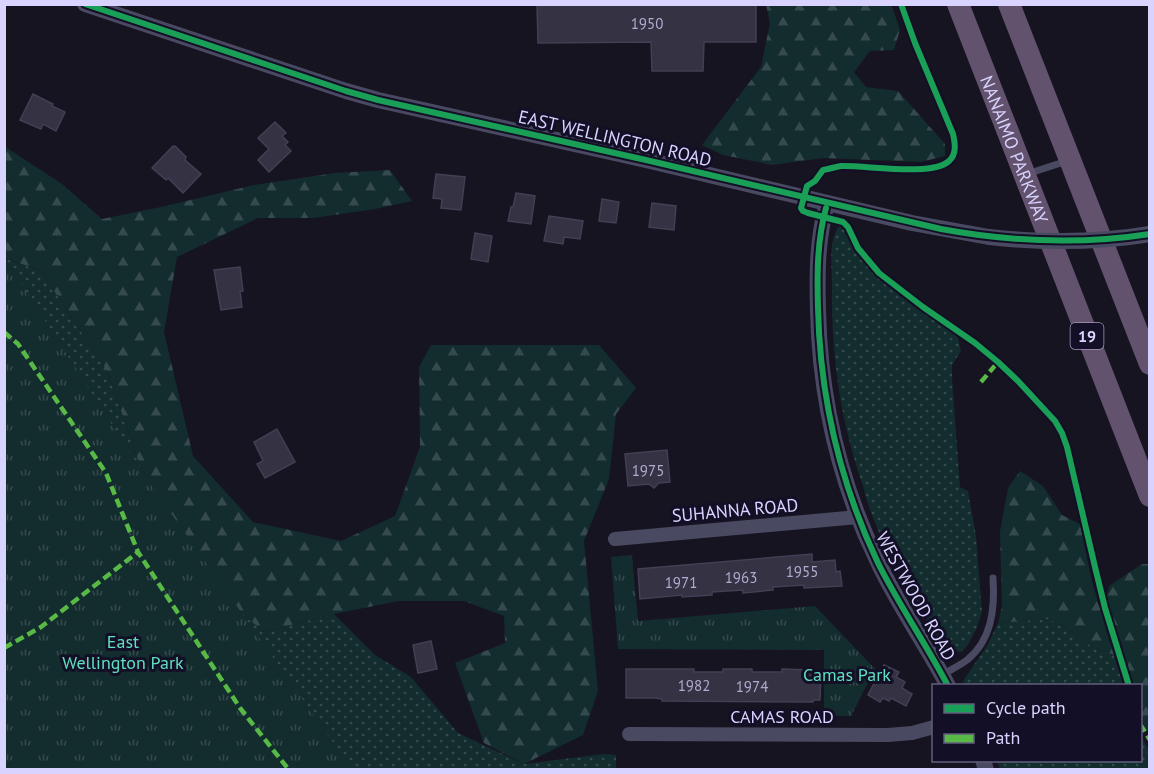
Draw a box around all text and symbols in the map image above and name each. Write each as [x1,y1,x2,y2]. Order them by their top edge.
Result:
house number: 1950 [631,14,663,33]
street label: NANAIMO PARKWAY [975,72,1054,227]
street label: EAST WELLINGTON ROAD [516,105,714,171]
road number: 19 [1070,323,1104,349]
house number: 1975 [632,461,664,480]
street label: SUHANNA ROAD [671,493,799,527]
street label: WESTWOOD ROAD [871,527,961,665]
house number: 1955 [786,562,818,581]
house number: 1963 [725,568,757,587]
house number: 1971 [665,573,697,592]
park label: East Wellington Park [62,630,184,674]
park label: Camas Park [803,663,891,686]
house number: 1982 [678,676,710,695]
house number: 1974 [736,677,768,696]
legend [932,684,1142,762]
text: Cycle path [986,696,1066,719]
street label: CAMAS ROAD [730,705,834,728]
text: Path [986,726,1020,749]

